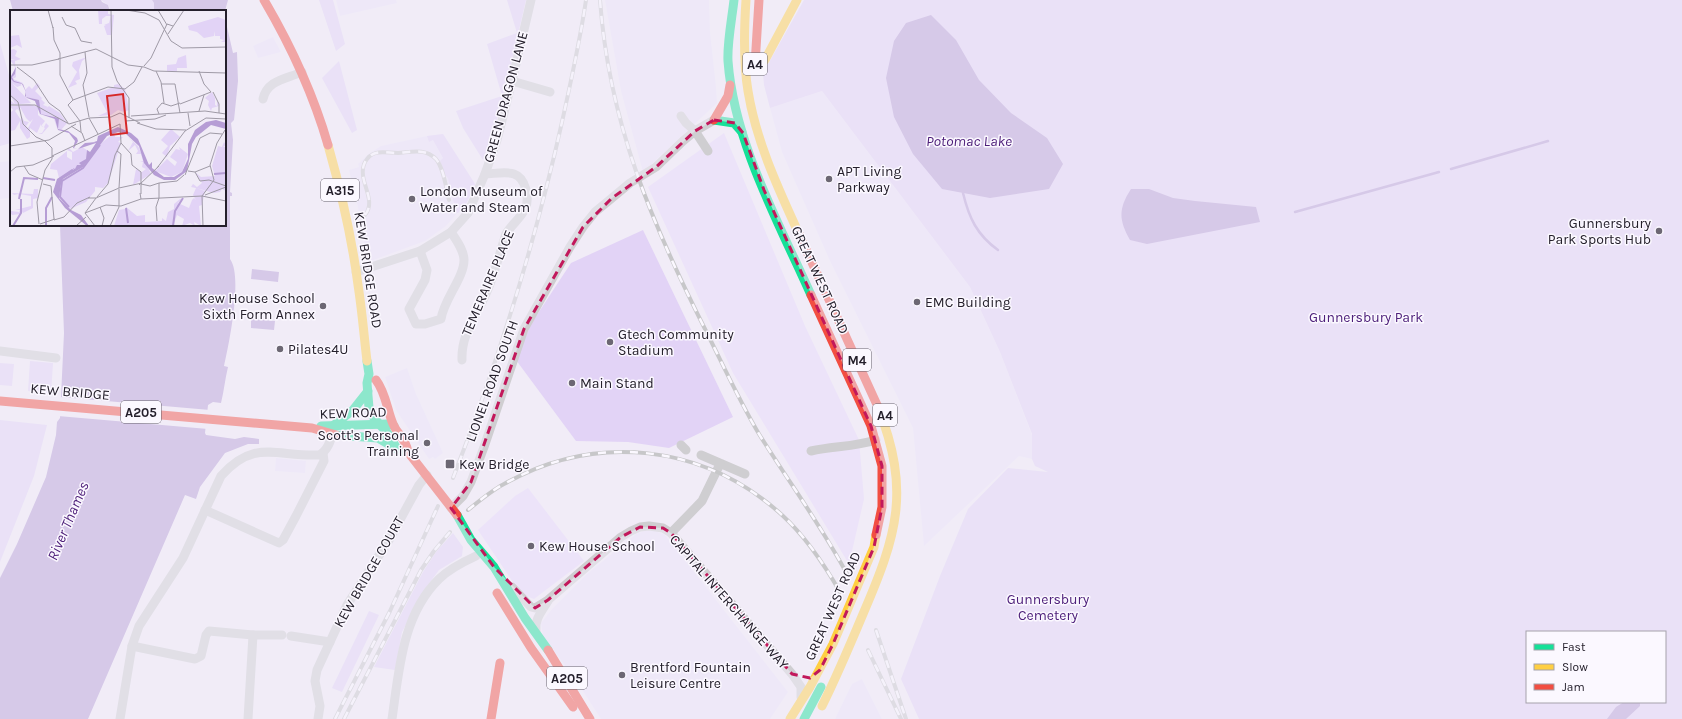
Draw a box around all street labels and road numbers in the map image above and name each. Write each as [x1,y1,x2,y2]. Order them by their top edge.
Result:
street label: GREEN DRAGON LANE [480,30,532,164]
road number: A4 [743,53,767,75]
road number: A315 [321,179,359,201]
street label: KEW BRIDGE ROAD [350,211,386,329]
street label: GREAT WEST ROAD [788,223,852,337]
street label: TEMERAIRE PLACE [458,227,518,339]
street label: LIONEL ROAD SOUTH [462,318,522,444]
road number: M4 [843,349,871,371]
street label: KEW BRIDGE [30,380,110,404]
road number: A205 [121,401,161,423]
street label: KEW ROAD [319,403,387,423]
road number: A4 [873,404,897,426]
street label: KEW BRIDGE COURT [330,514,408,630]
street label: CAPITAL INTERCHANGE WAY [666,531,792,673]
street label: GREAT WEST ROAD [801,549,865,663]
road number: A205 [547,667,587,689]

